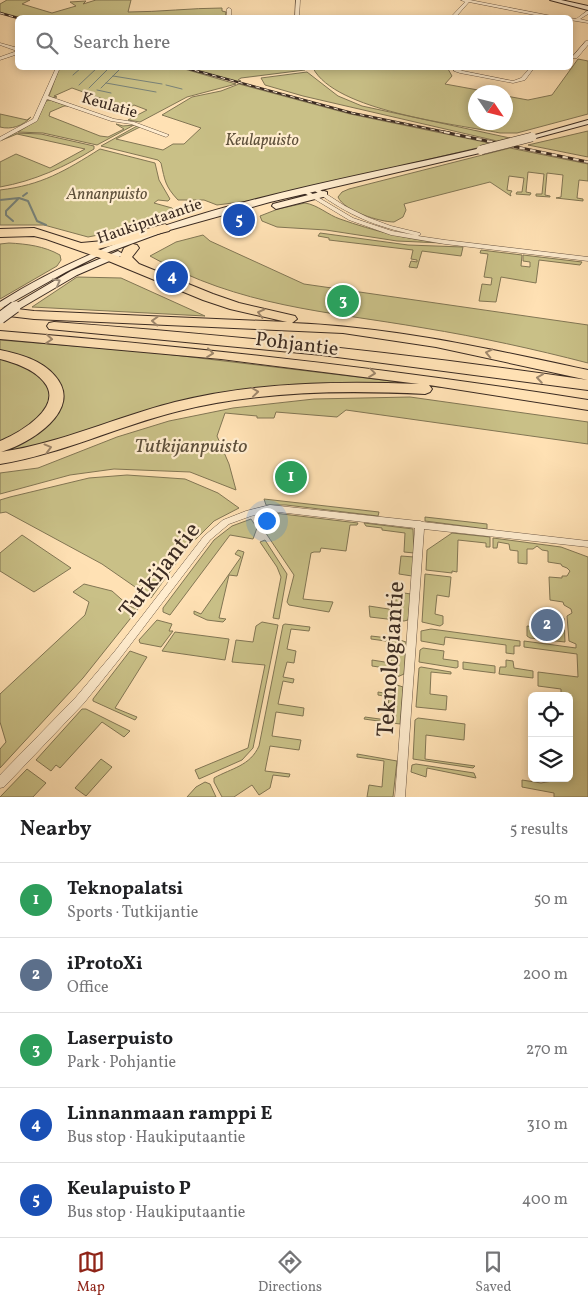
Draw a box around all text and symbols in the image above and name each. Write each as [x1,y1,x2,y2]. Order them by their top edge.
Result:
search box [15,15,573,70]
icon: search [33,29,61,57]
text: Search here [73,30,170,56]
north arrow [468,85,513,130]
street label: Keulatie [79,87,140,124]
park label: Keulapuisto [225,130,299,152]
park label: Annanpuisto [66,184,148,206]
street label: Haukiputaantie [94,194,205,250]
pin: 5 [223,201,255,239]
pin: 4 [156,258,188,296]
one-way arrow [51,279,60,289]
pin: 3 [327,282,359,320]
one-way arrow [257,308,266,319]
one-way arrow [151,315,159,326]
street label: Pohjantie [254,326,340,364]
one-way arrow [45,333,53,344]
one-way arrow [207,348,215,359]
one-way arrow [485,348,494,359]
one-way arrow [368,367,376,378]
one-way arrow [535,373,543,384]
one-way arrow [251,387,259,398]
park label: Tutkijanpuisto [135,433,247,461]
one-way arrow [43,443,52,454]
pin: 1 [275,458,307,496]
your location [254,508,280,534]
street label: Tutkijantie [112,515,209,627]
street label: Teknologiantie [370,580,414,738]
pin: 2 [531,606,563,644]
map controls [528,692,573,782]
button: locate [528,692,573,737]
button: layers [528,737,573,782]
text: Nearby [20,815,91,844]
text: 5 results [510,819,568,841]
text: Teknopalatsi [67,876,183,902]
text: 1 [33,889,39,911]
text: 50 m [534,889,568,911]
text: Sports · Tutkijantie [67,902,198,924]
text: iProtoXi [67,951,143,977]
text: 2 [32,964,40,986]
text: 200 m [523,964,568,986]
text: Office [67,977,109,999]
text: Laserpuisto [67,1026,173,1052]
text: 3 [32,1039,40,1061]
text: 270 m [526,1039,568,1061]
text: Park · Pohjantie [67,1052,176,1074]
text: Linnanmaan ramppi E [67,1101,272,1127]
text: 4 [31,1114,41,1136]
text: 310 m [527,1114,568,1136]
text: Bus stop · Haukiputaantie [67,1127,245,1149]
text: Keulapuisto P [67,1176,191,1202]
text: 5 [32,1189,40,1211]
text: 400 m [522,1189,568,1211]
text: Bus stop · Haukiputaantie [67,1202,245,1224]
tab: Map [77,1248,105,1297]
tab: Directions [258,1248,322,1297]
tab: Saved [475,1248,511,1297]

